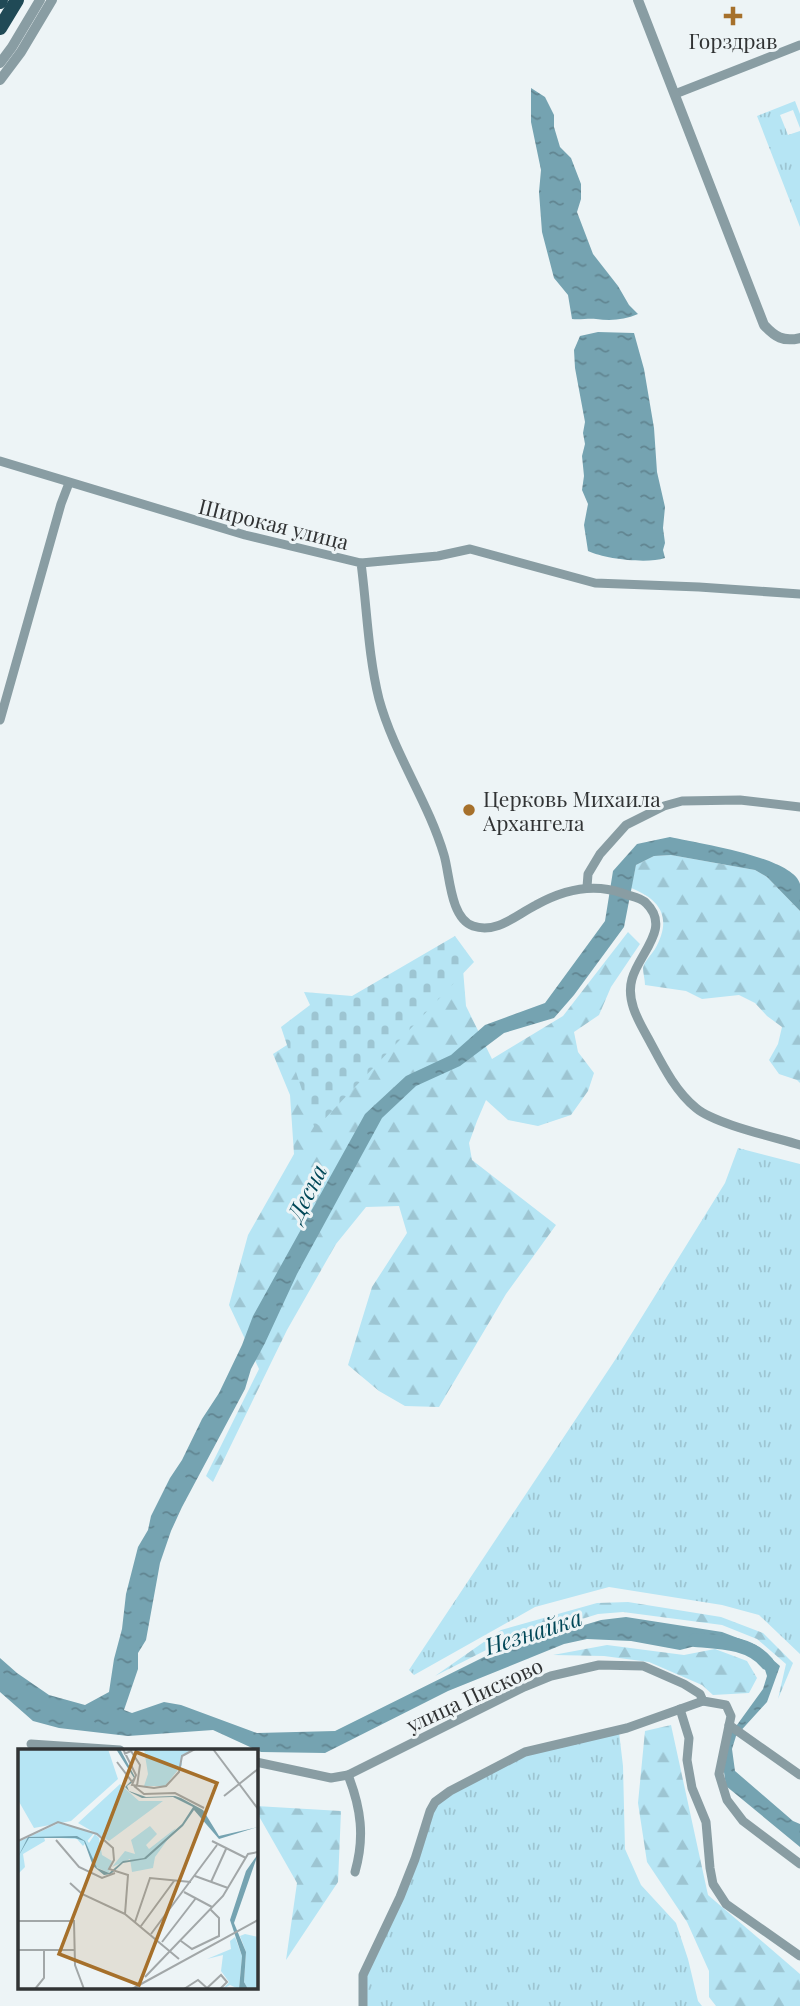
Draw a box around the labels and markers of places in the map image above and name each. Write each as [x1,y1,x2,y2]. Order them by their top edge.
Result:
marker: Горздрав [725,8,741,24]
place label: Горздрав [689,26,777,54]
place label: Церковь Михаила Архангела [482,784,661,836]
marker: Церковь Михаила Архангела [461,802,477,818]

